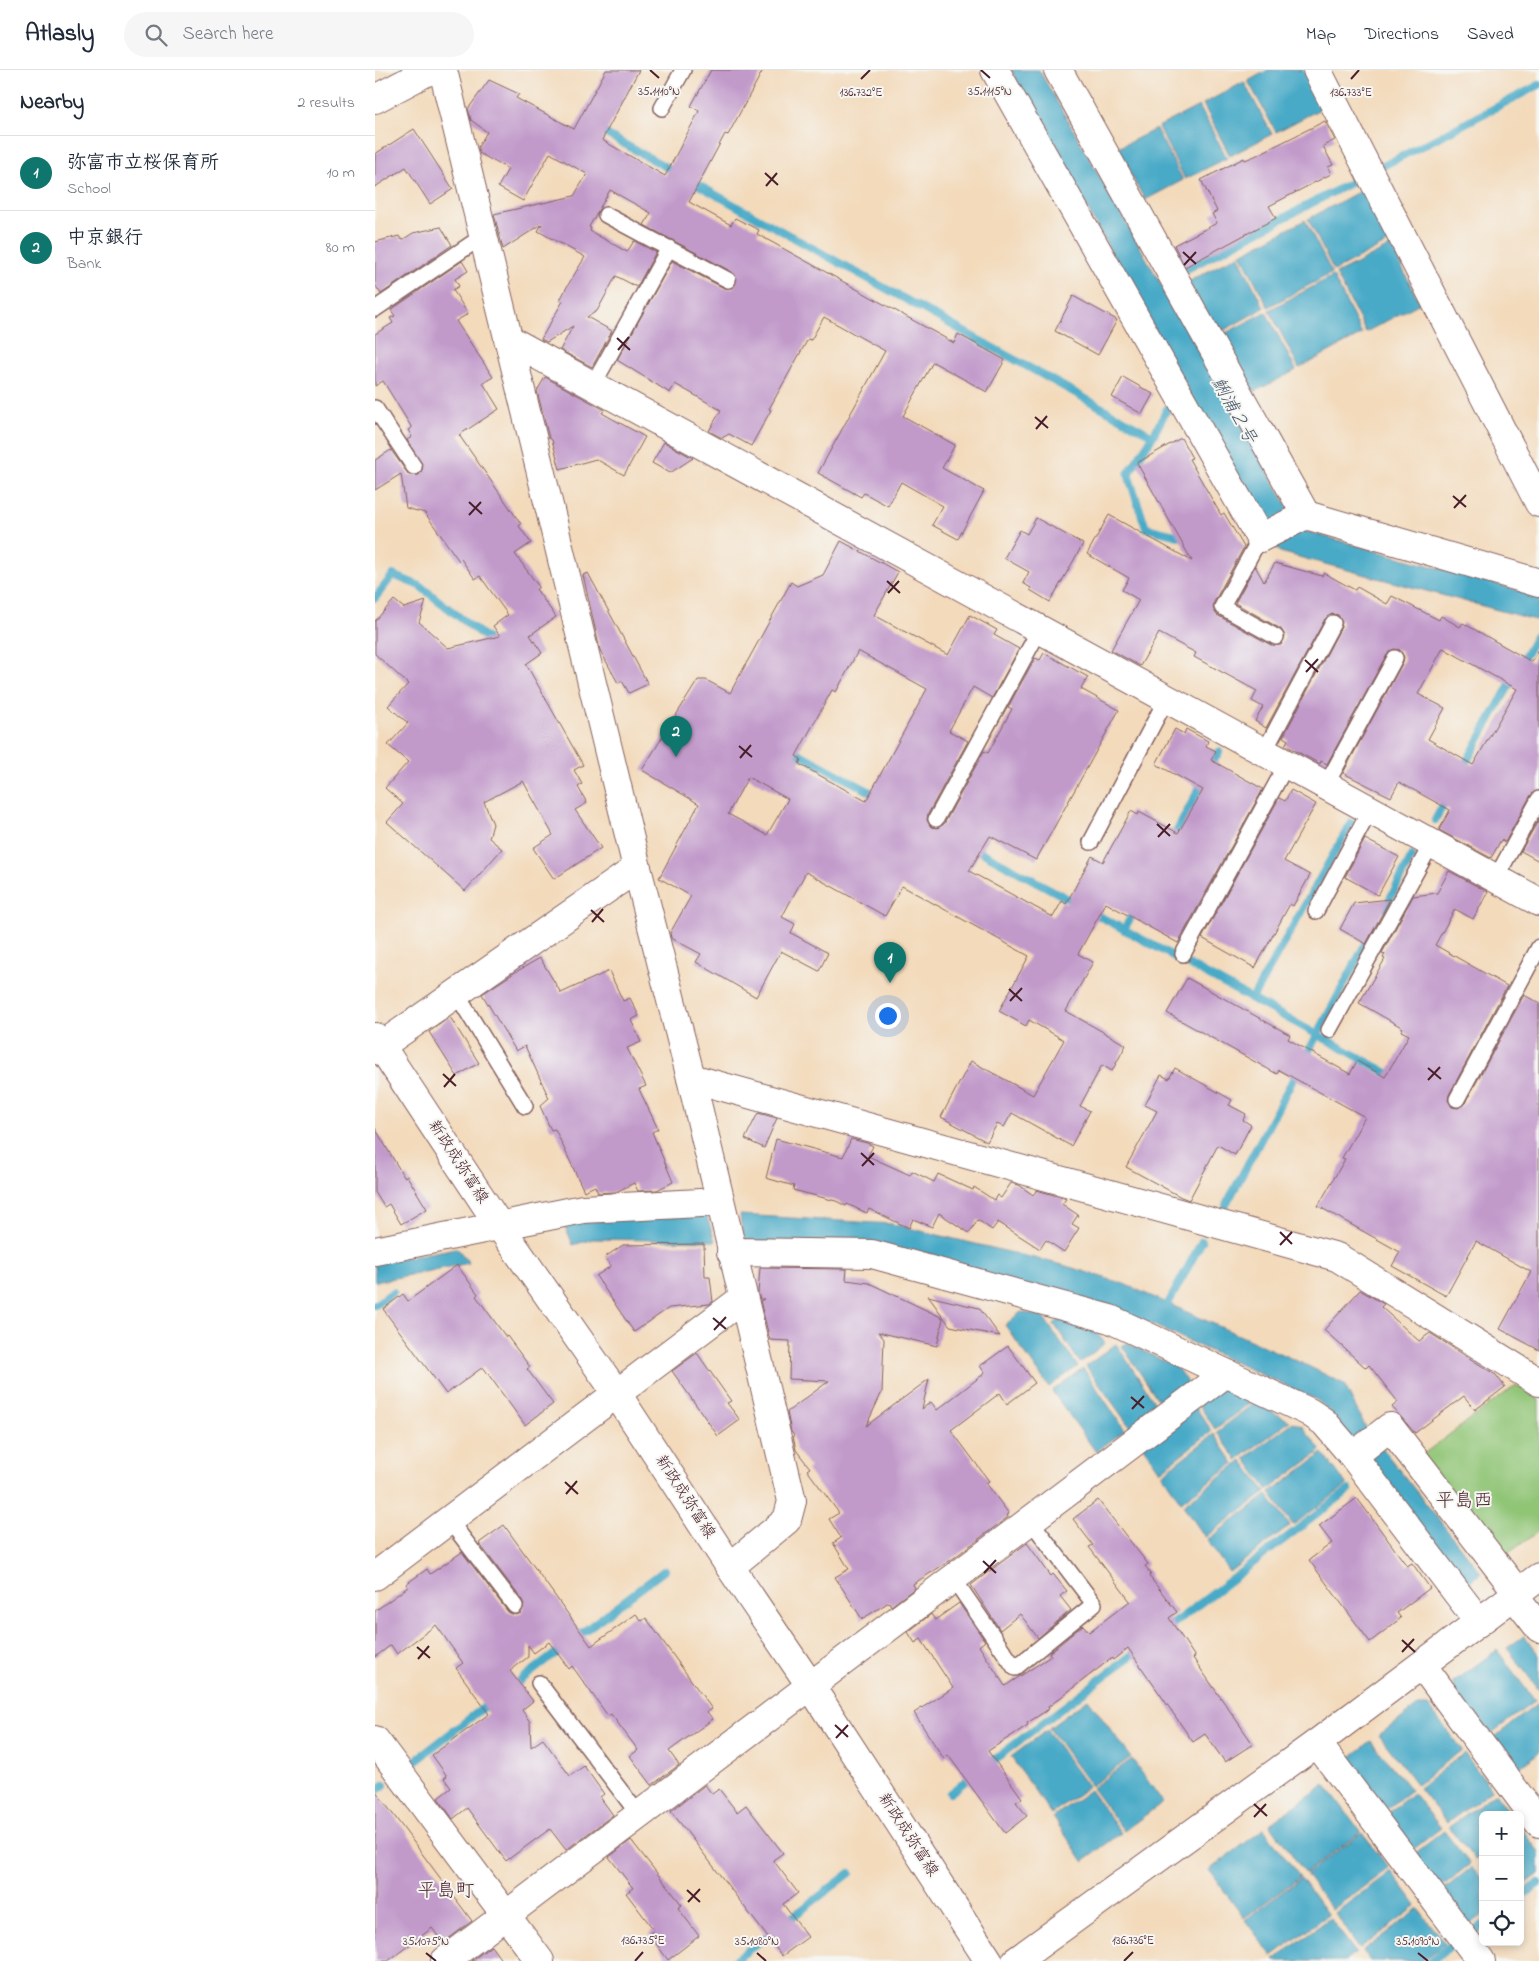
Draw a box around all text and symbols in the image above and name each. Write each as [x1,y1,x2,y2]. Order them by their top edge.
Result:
search box [124,12,474,57]
text: Atlasly [25,17,94,52]
icon: search [142,21,170,49]
text: Search here [182,21,273,48]
text: Map [1306,22,1336,48]
text: Directions [1364,22,1439,48]
text: Saved [1467,22,1514,48]
text: 35.1110°N [638,83,680,101]
text: 35.1115°N [968,83,1012,101]
text: 136.732°E [840,84,882,102]
text: 136.733°E [1330,84,1372,102]
text: Nearby [20,88,84,118]
text: 2 results [297,91,355,115]
text: 弥富市立桜保育所 [67,150,219,177]
text: 1 [33,161,39,185]
text: 10 m [327,161,355,185]
text: School [67,177,111,201]
text: 中京銀行 [67,225,143,252]
text: 2 [32,236,40,260]
text: 80 m [326,236,355,260]
text: Bank [67,252,101,276]
water label: 鯏浦２号 [1204,373,1262,450]
pin: 2 [660,716,692,757]
pin: 1 [874,942,906,983]
your location [875,1003,901,1029]
street label: 新政成弥富線 [422,1115,494,1209]
street label: 新政成弥富線 [649,1450,721,1544]
district label: 平島西 [1435,1488,1493,1515]
street label: 新政成弥富線 [872,1788,944,1882]
map controls [1479,1811,1524,1946]
button: + [1479,1811,1524,1856]
button: − [1479,1856,1524,1901]
district label: 平島町 [417,1878,475,1905]
button: locate [1479,1901,1524,1946]
text: 136.735°E [621,1932,665,1950]
text: 136.736°E [1112,1932,1154,1950]
text: 35.1075°N [403,1933,449,1951]
text: 35.1080°N [735,1933,779,1951]
text: 35.1090°N [1396,1933,1440,1951]

